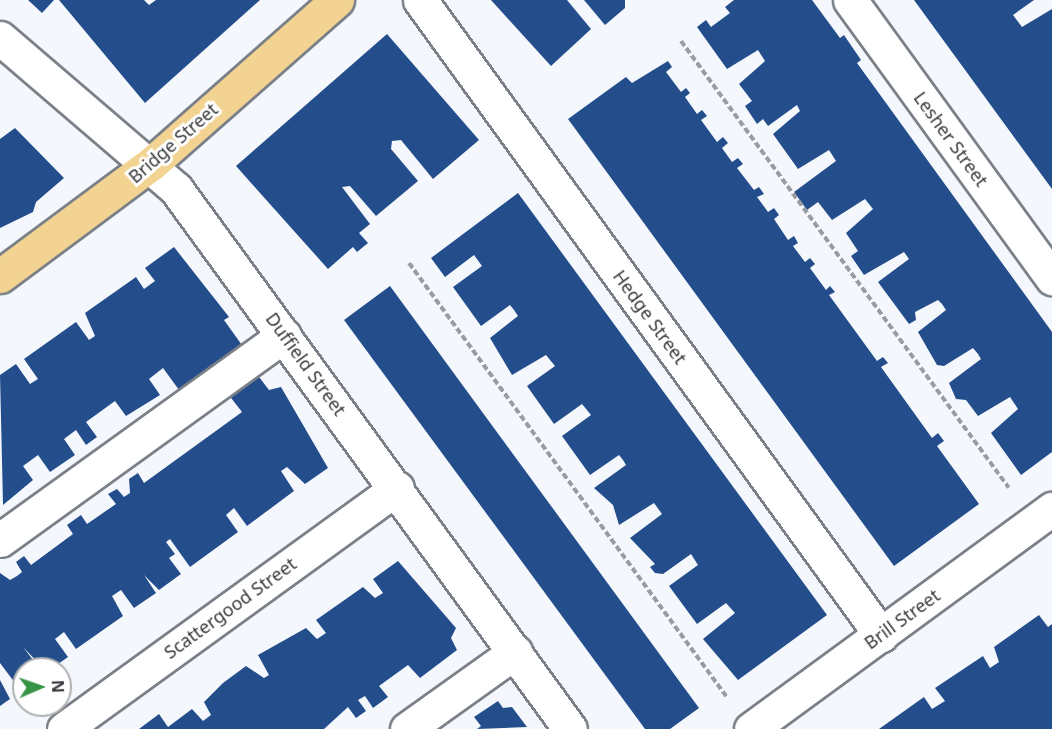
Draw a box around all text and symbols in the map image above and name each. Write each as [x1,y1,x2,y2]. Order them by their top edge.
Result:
street label: Lesher Street [909,87,993,191]
street label: Bridge Street [124,98,222,188]
street label: Hedge Street [609,266,691,368]
street label: Duffield Street [261,308,351,420]
street label: Scattergood Street [160,553,300,663]
street label: Brill Street [860,584,944,654]
north arrow [12,657,72,717]
text: N [47,680,69,693]

